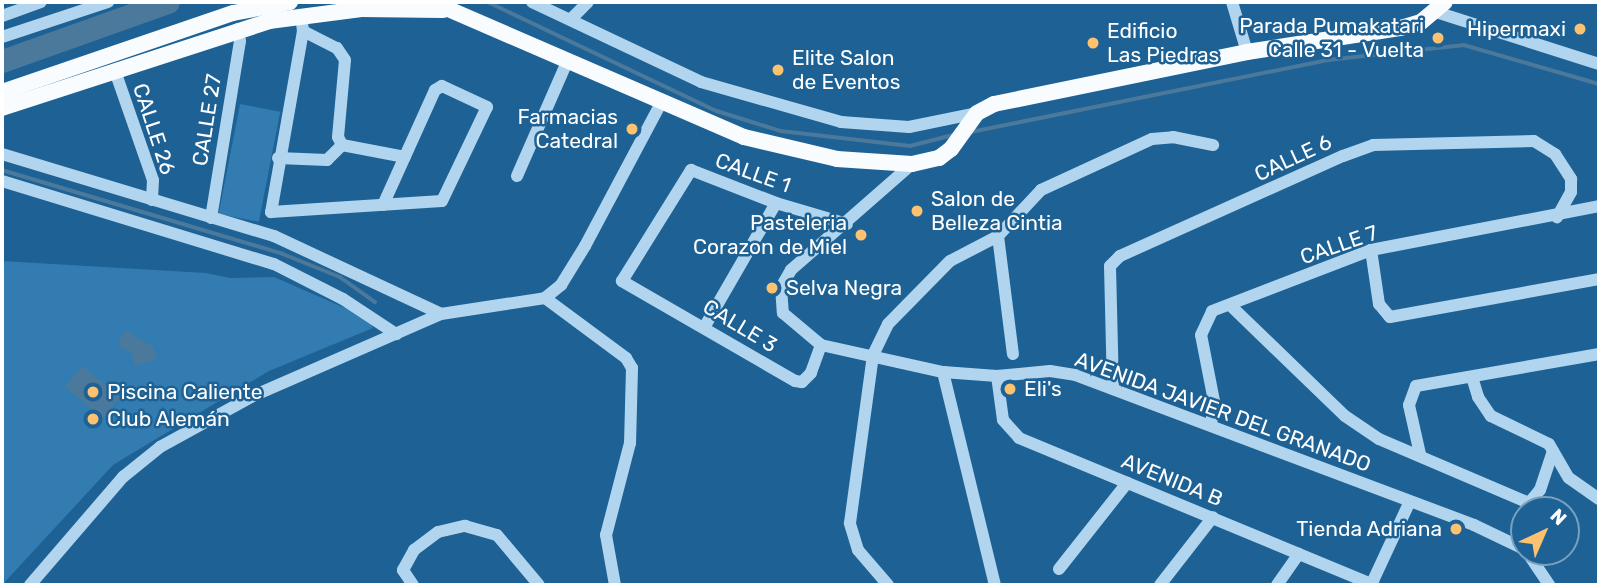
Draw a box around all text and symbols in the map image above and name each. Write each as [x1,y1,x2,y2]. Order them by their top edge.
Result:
place label: Parada Pumakatari Calle 31 - Vuelta [1239,13,1424,63]
place label: Hipermaxi [1467,16,1566,42]
place label: Edificio Las Piedras [1107,18,1219,68]
marker: Hipermaxi [1572,21,1588,37]
marker: Parada Pumakatari Calle 31 - Vuelta [1430,30,1446,46]
marker: Edificio Las Piedras [1085,35,1101,51]
place label: Elite Salon de Eventos [792,45,900,95]
marker: Elite Salon de Eventos [770,62,786,78]
street label: CALLE 27 [187,72,227,168]
street label: CALLE 26 [127,80,181,178]
place label: Farmacias Catedral [518,104,618,154]
marker: Farmacias Catedral [624,121,640,137]
street label: CALLE 6 [1250,129,1336,187]
street label: CALLE 1 [712,148,794,198]
place label: Salon de Belleza Cintia [931,186,1063,236]
marker: Salon de Belleza Cintia [909,203,925,219]
place label: Pasteleria Corazon de Miel [693,210,847,260]
street label: CALLE 7 [1297,220,1381,270]
marker: Pasteleria Corazon de Miel [853,227,869,243]
place label: Selva Negra [786,275,902,301]
marker: Selva Negra [764,280,780,296]
street label: CALLE 3 [698,294,782,358]
street label: AVENIDA JAVIER DEL GRANADO [1071,346,1375,478]
place label: Eli's [1024,376,1062,402]
place label: Piscina Caliente [107,379,262,405]
marker: Eli's [1002,381,1018,397]
marker: Piscina Caliente [85,384,101,400]
place label: Club Alemán [107,406,230,432]
marker: Club Alemán [85,411,101,427]
street label: AVENIDA B [1118,448,1226,512]
north arrow [1510,496,1580,566]
text: N [1546,504,1571,530]
place label: Tienda Adriana [1296,516,1442,542]
marker: Tienda Adriana [1448,521,1464,537]

